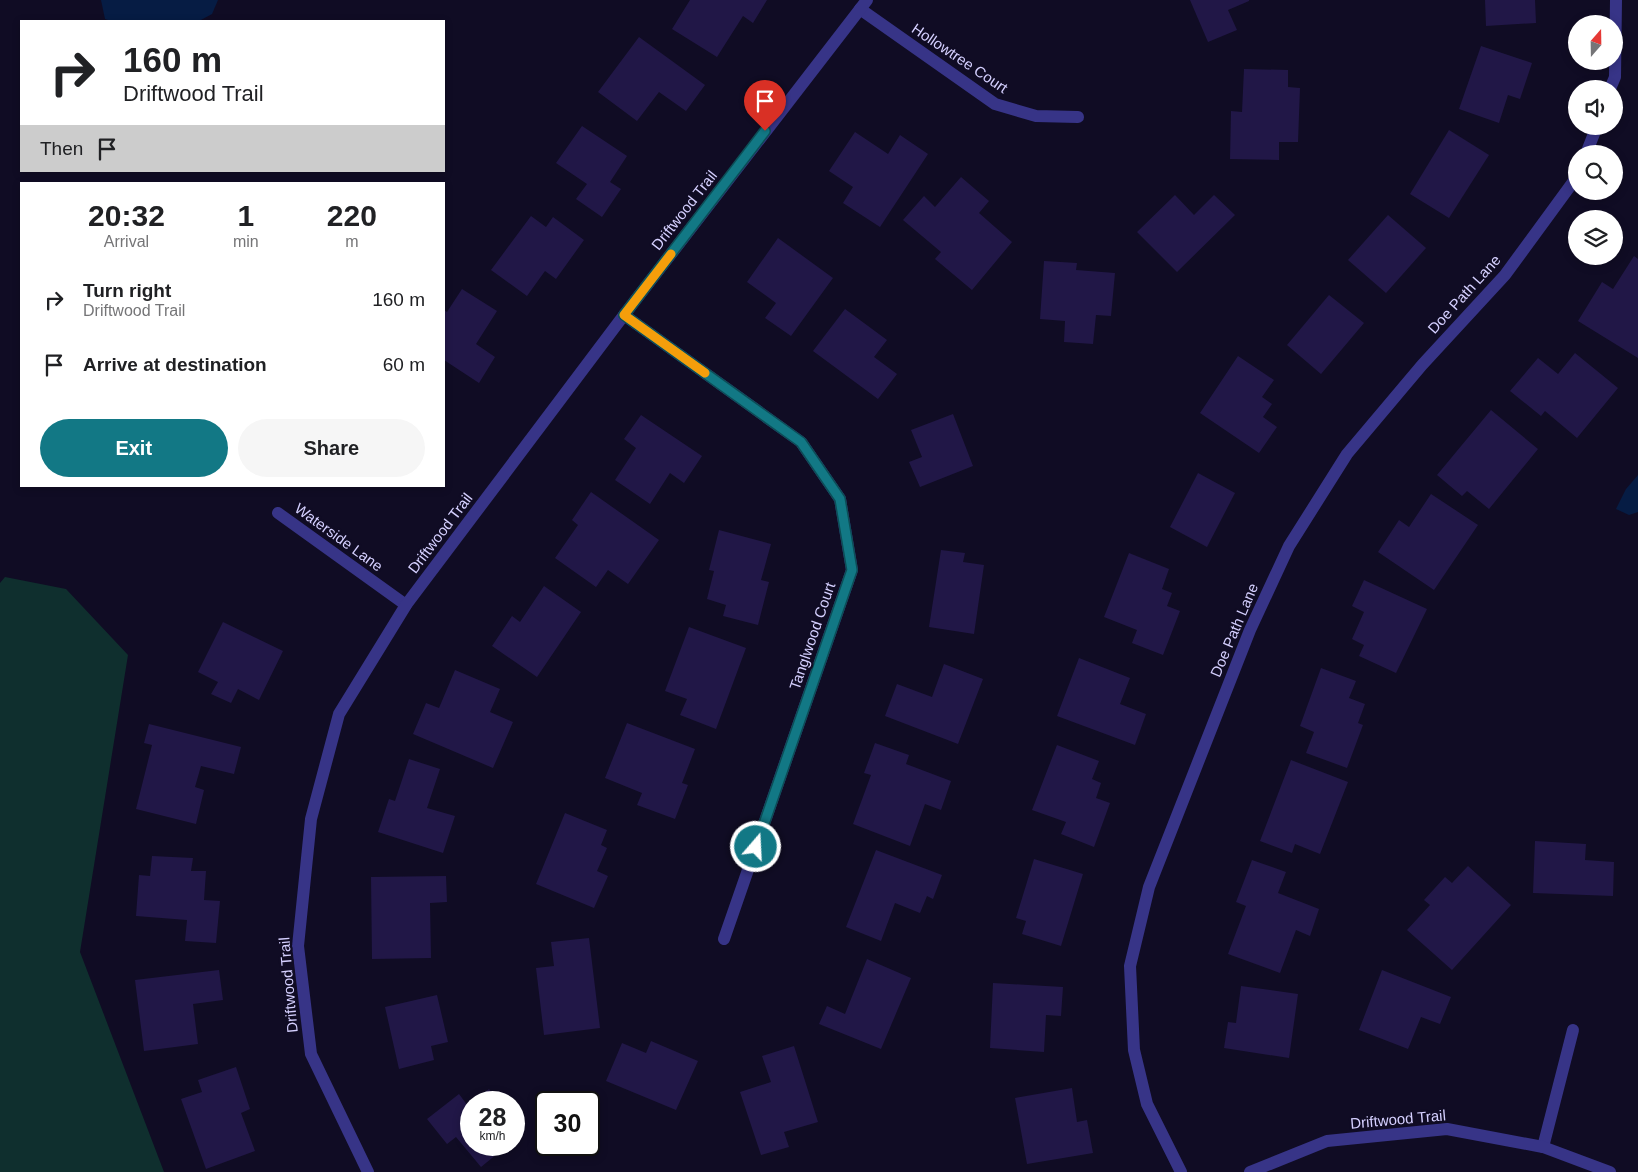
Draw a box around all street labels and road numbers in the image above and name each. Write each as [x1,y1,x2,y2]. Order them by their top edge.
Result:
street label: Hollowtree Court [909,20,1012,97]
street label: Driftwood Trail [648,167,720,253]
street label: Doe Path Lane [1424,251,1504,337]
street label: Driftwood Trail [404,490,476,576]
street label: Waterside Lane [292,499,386,575]
street label: Tanglwood Court [786,579,839,692]
street label: Doe Path Lane [1207,581,1261,679]
street label: Driftwood Trail [275,937,301,1033]
street label: Driftwood Trail [1350,1106,1446,1132]

